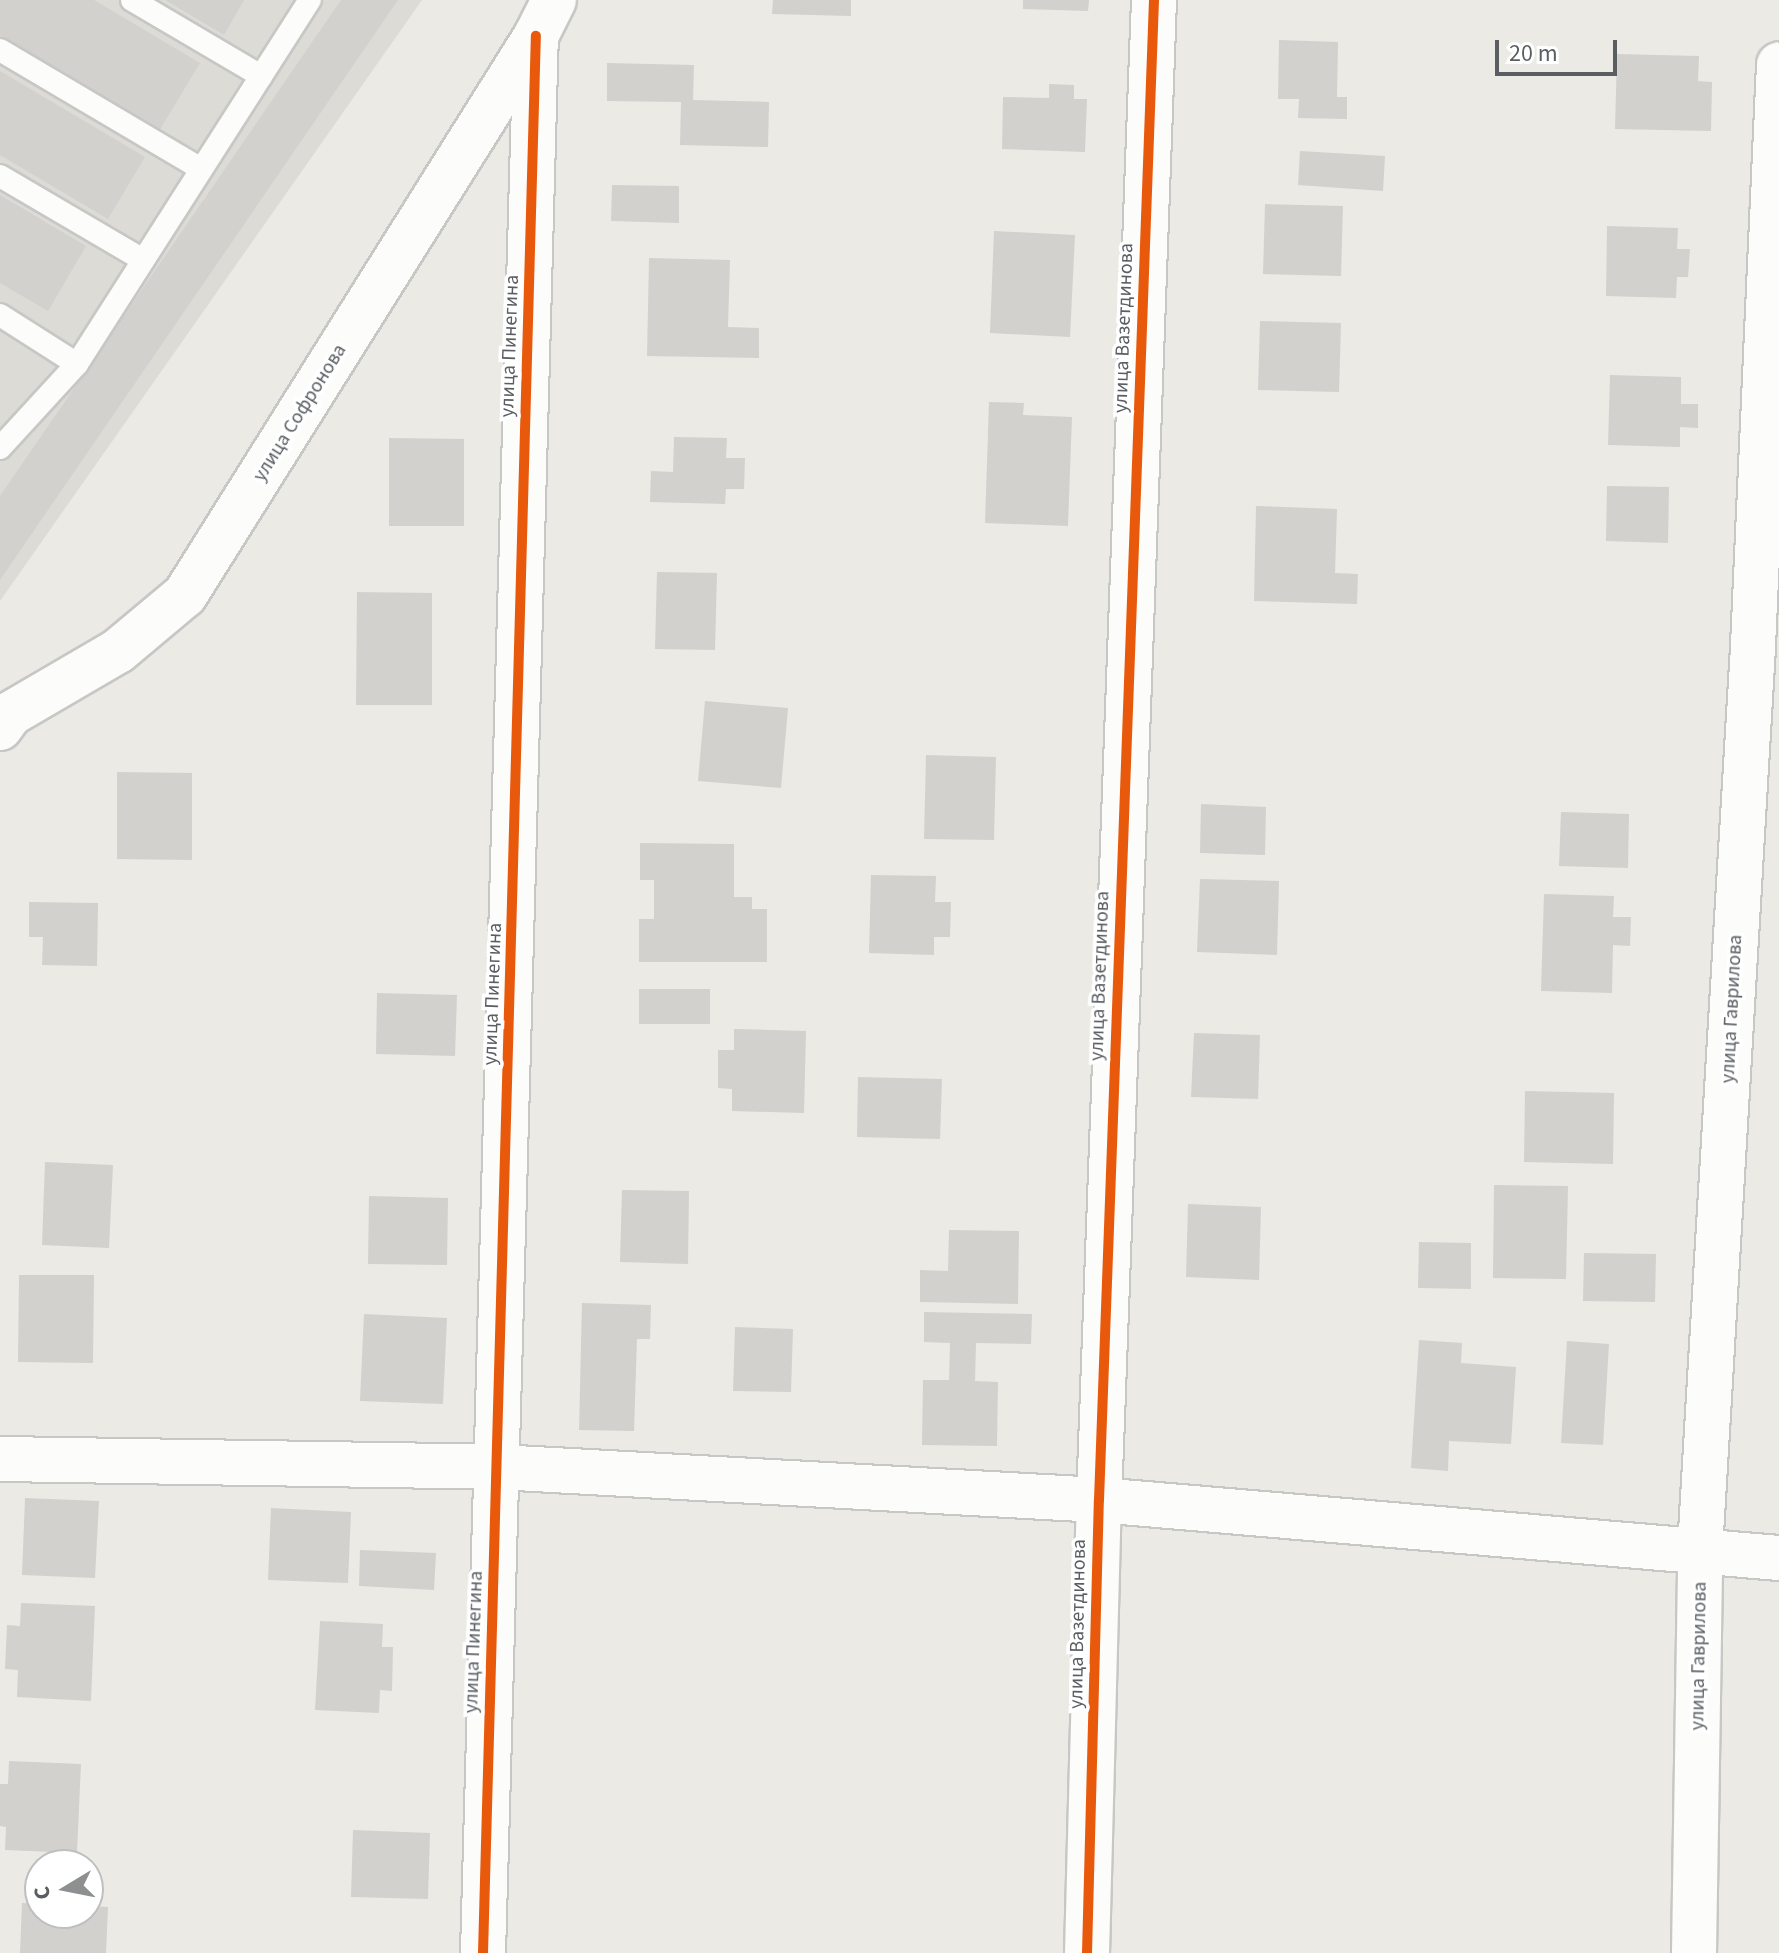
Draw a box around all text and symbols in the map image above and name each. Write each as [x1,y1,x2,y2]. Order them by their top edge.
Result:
scale bar [1499,24,1621,74]
text: 20 m [1509,36,1558,71]
street label: улица Вазетдинова [1109,243,1139,413]
street label: улица Пинегина [496,274,524,418]
street label: улица Софронова [248,340,352,486]
street label: улица Вазетдинова [1085,891,1115,1061]
street label: улица Пинегина [479,922,507,1066]
street label: улица Гаврилова [1716,934,1748,1084]
street label: улица Вазетдинова [1065,1539,1091,1709]
street label: улица Пинегина [460,1570,488,1714]
street label: улица Гаврилова [1686,1581,1712,1731]
north arrow [24,1849,104,1929]
text: С [25,1884,59,1902]

